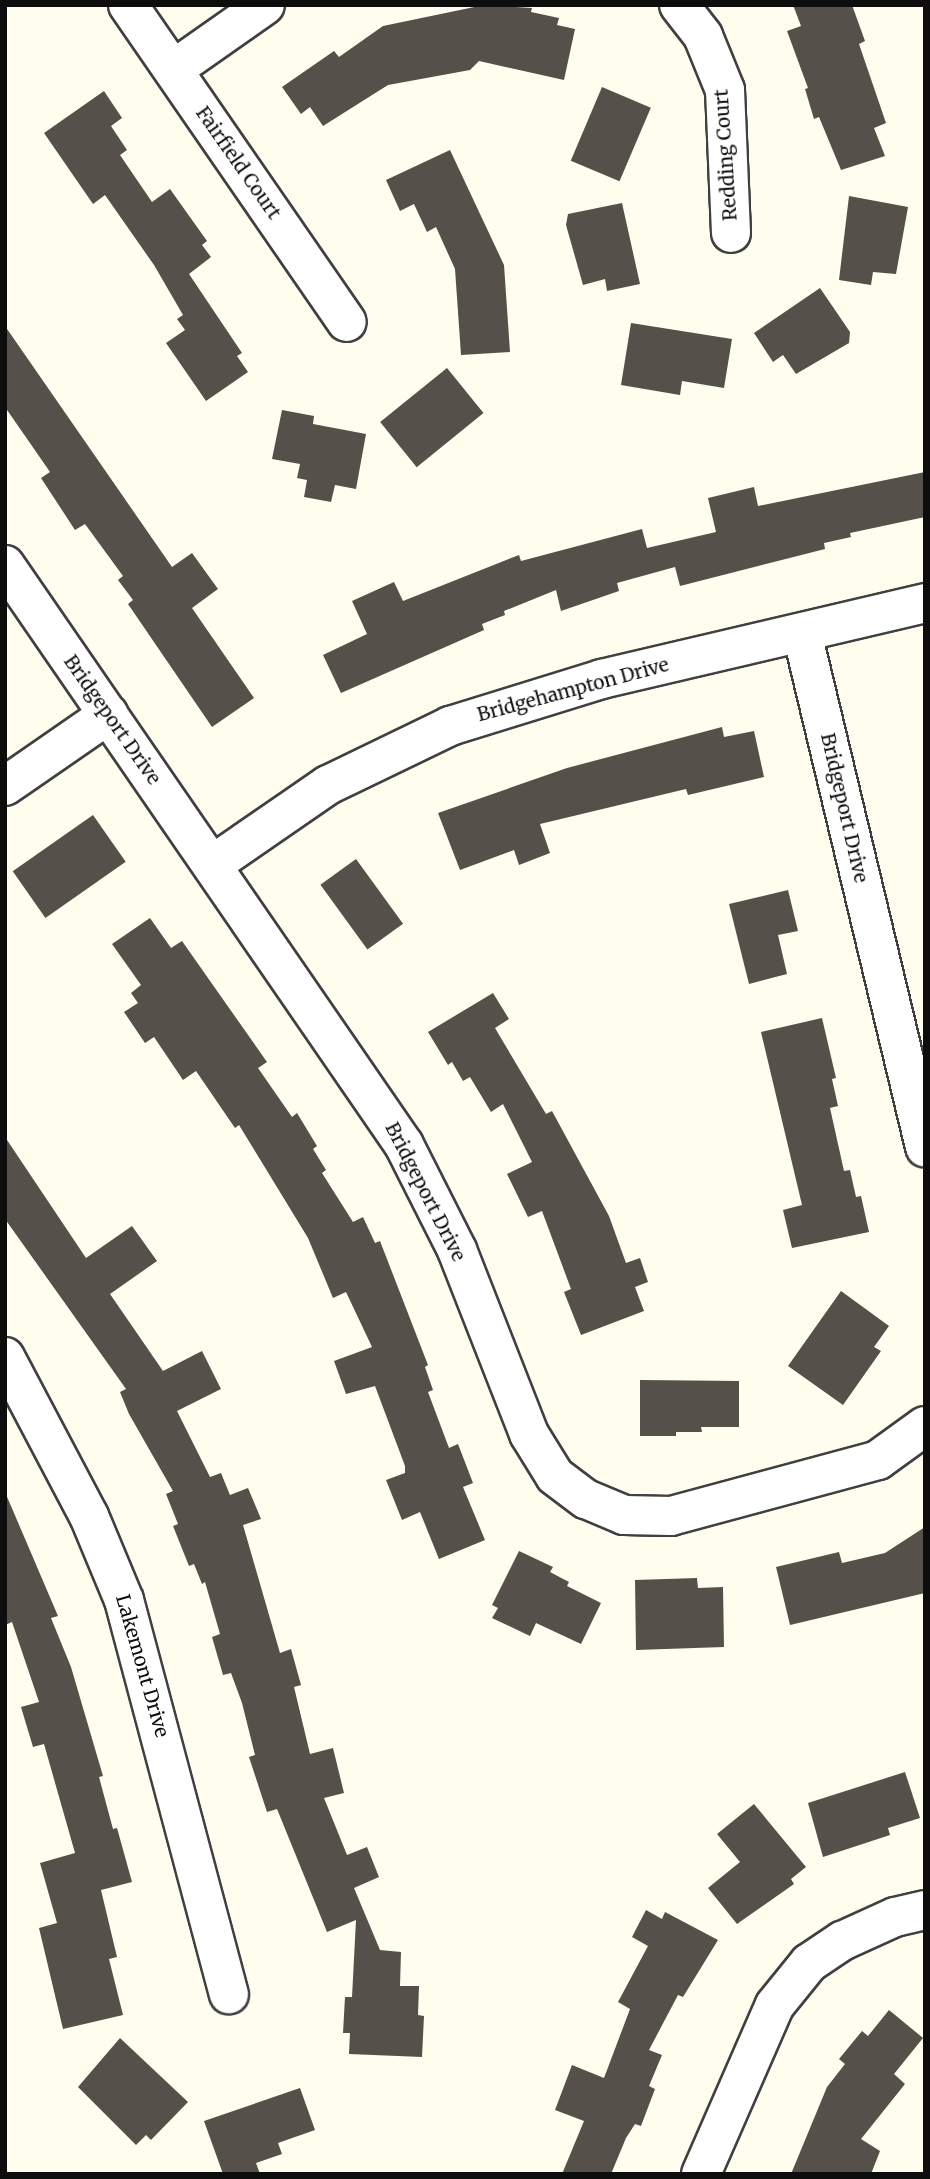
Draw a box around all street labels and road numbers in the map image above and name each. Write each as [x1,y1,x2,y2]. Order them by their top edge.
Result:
street label: Redding Court [710,88,742,222]
street label: Fairfield Court [191,102,285,224]
street label: Bridgeport Drive [59,651,165,789]
street label: Bridgehampton Drive [475,653,671,727]
street label: Bridgeport Drive [816,731,872,885]
street label: Bridgeport Drive [380,1119,470,1265]
street label: Lakemont Drive [111,1592,173,1740]

